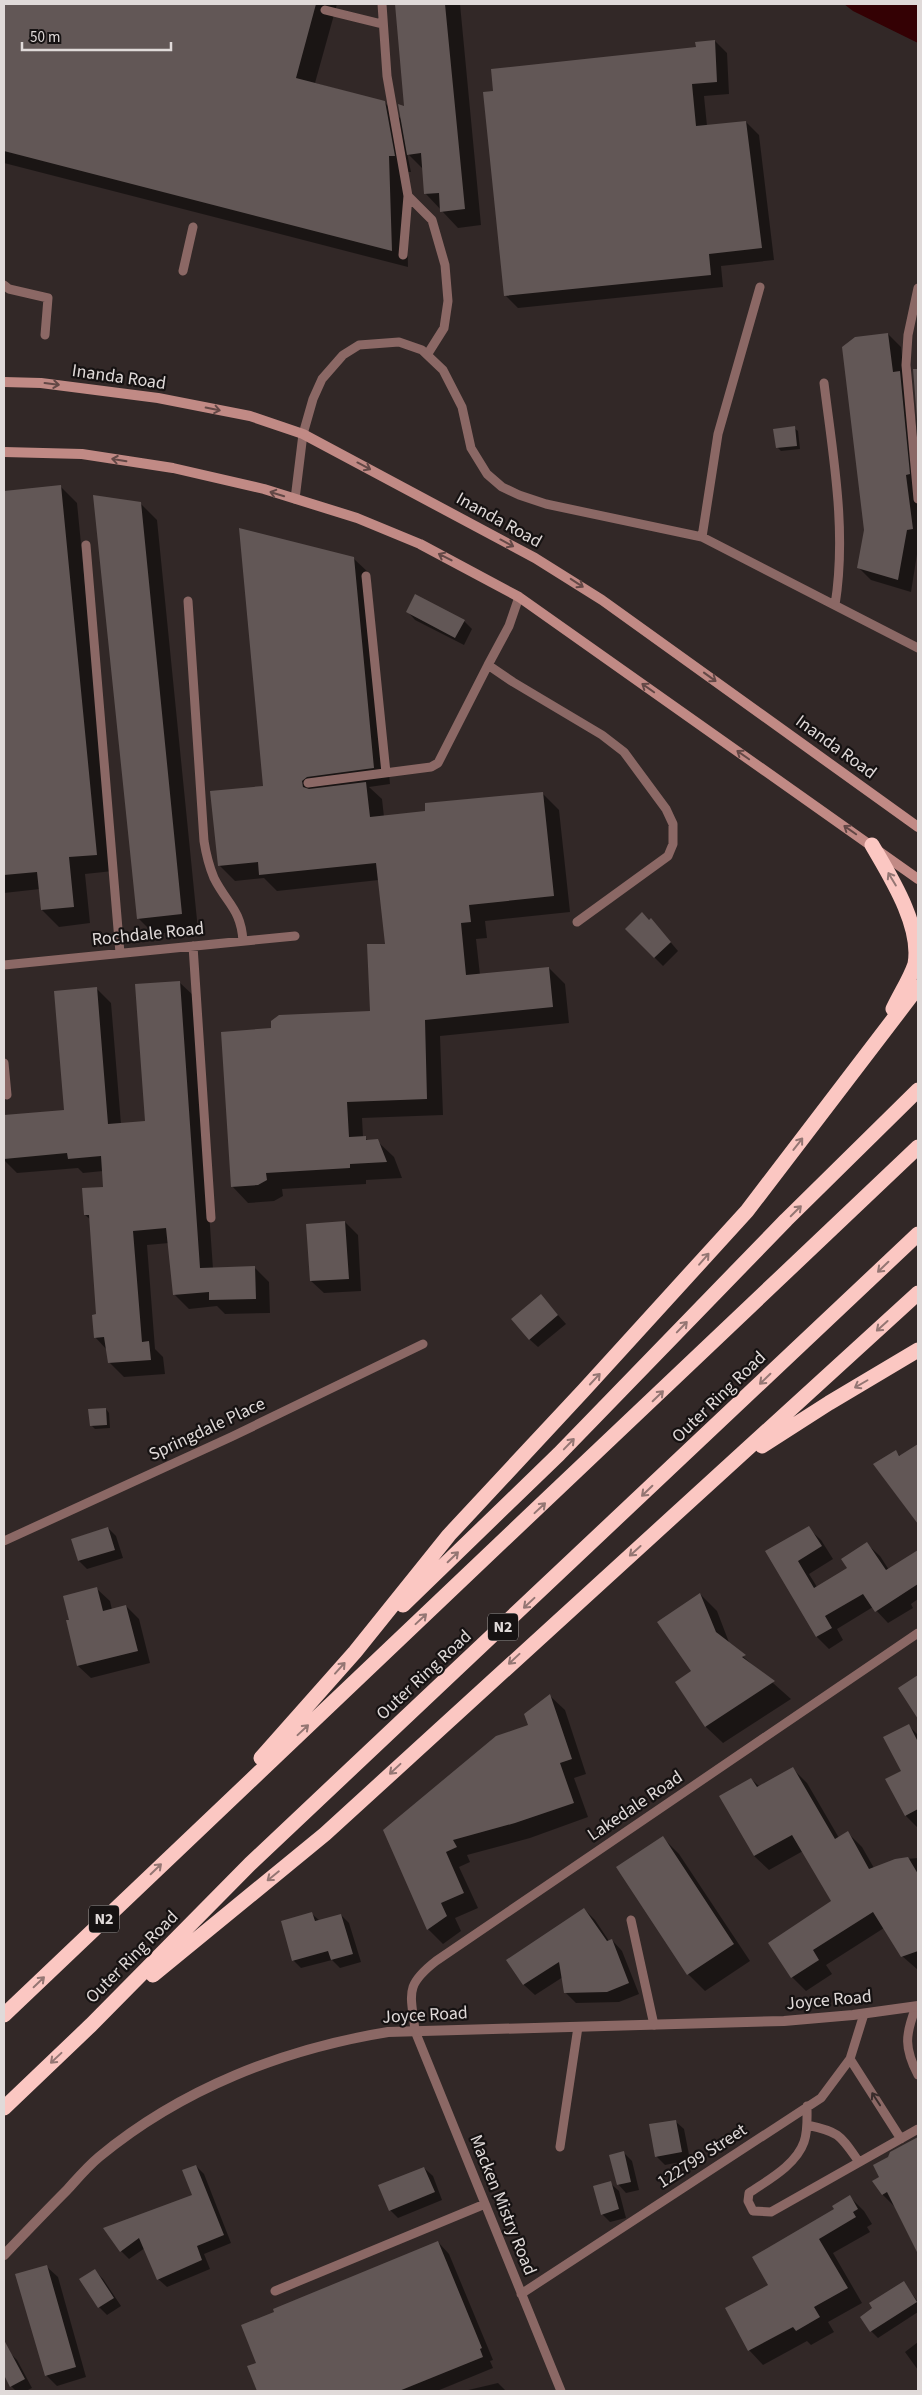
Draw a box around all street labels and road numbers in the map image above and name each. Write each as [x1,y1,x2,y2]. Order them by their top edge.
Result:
street label: Inanda Road [70,358,168,396]
street label: Inanda Road [451,486,547,554]
street label: Inanda Road [790,709,882,785]
street label: Rochdale Road [91,916,205,952]
street label: Outer Ring Road [666,1346,772,1448]
street label: Springdale Place [145,1391,269,1467]
road number: N2 [488,1614,518,1640]
street label: Outer Ring Road [371,1624,477,1726]
street label: Lakedale Road [582,1765,688,1847]
street label: Outer Ring Road [80,1905,184,2009]
road number: N2 [89,1906,119,1932]
street label: Joyce Road [785,1984,873,2016]
street label: Joyce Road [382,2000,468,2030]
street label: 122799 Street [652,2118,752,2194]
street label: Macken Mistry Road [463,2131,543,2279]

